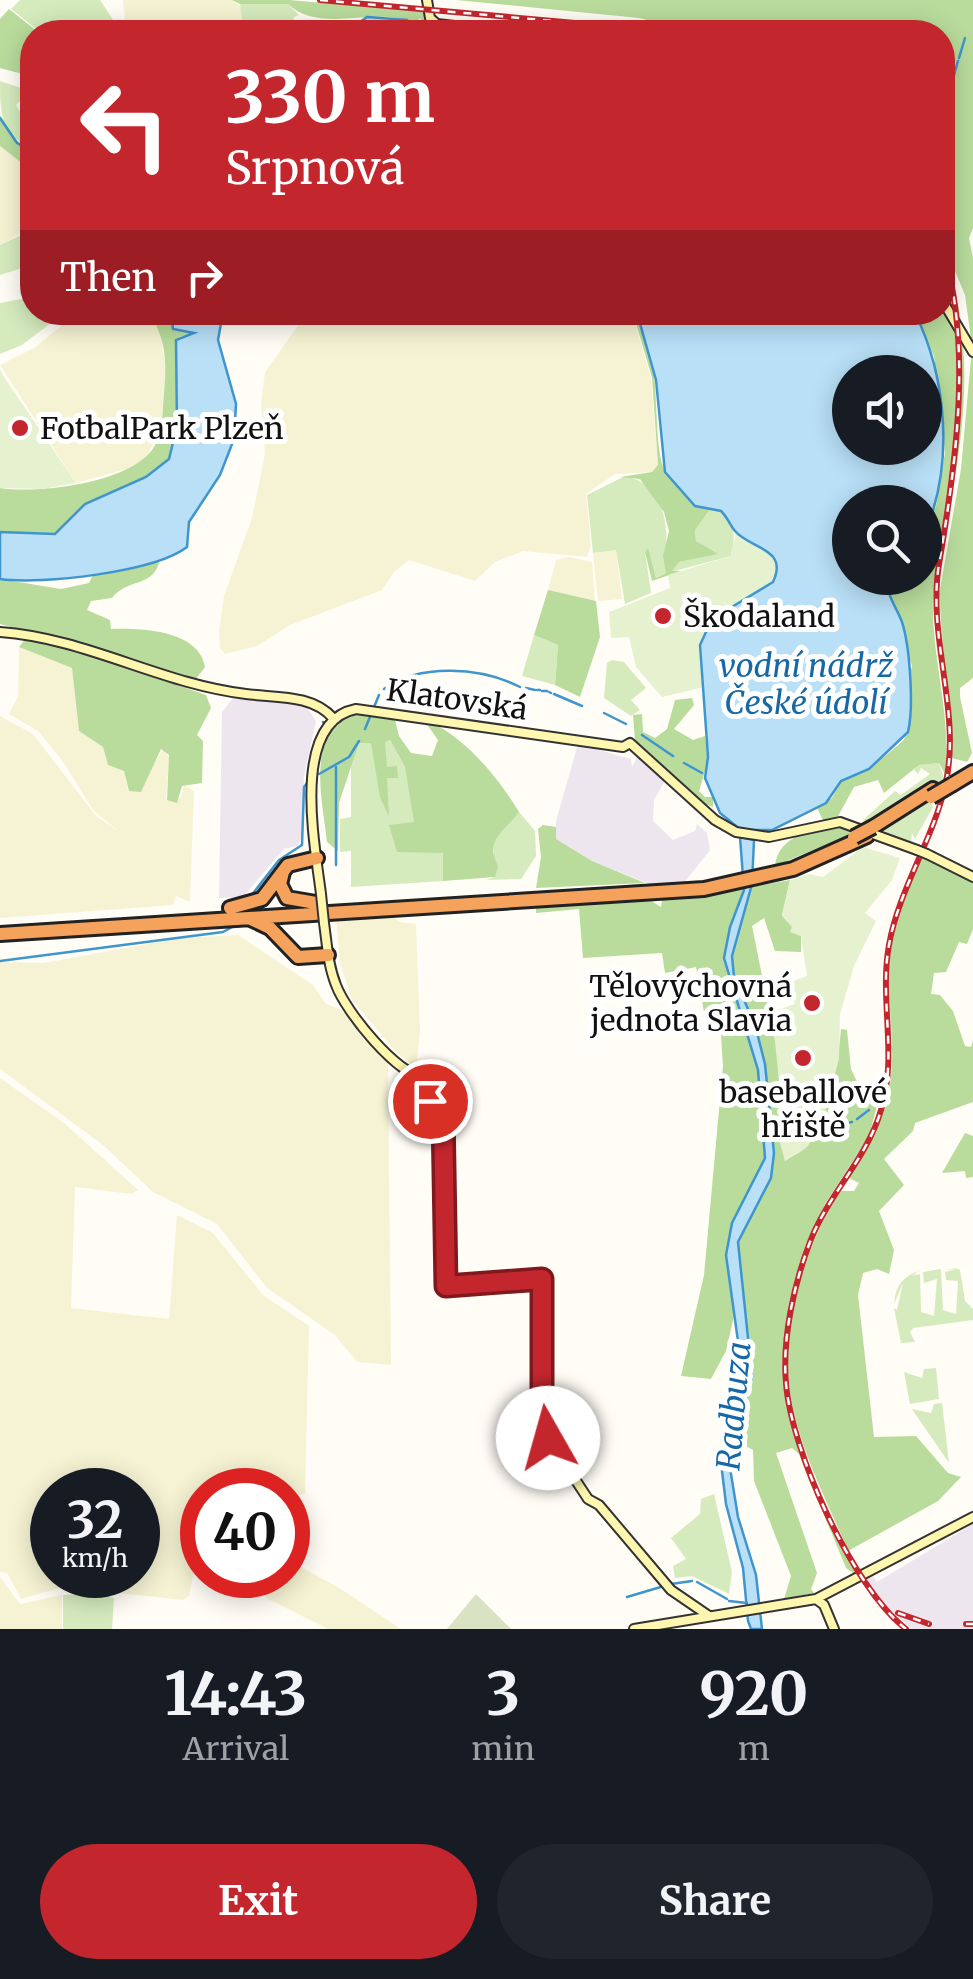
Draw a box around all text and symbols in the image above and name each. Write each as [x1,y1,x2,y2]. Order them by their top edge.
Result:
text: 330 m [225,53,435,141]
icon: left [60,60,190,190]
text: Srpnová [225,140,404,196]
icon: right [177,250,232,305]
text: Then [60,254,157,301]
map controls [832,355,942,595]
button: sound [832,355,942,465]
place label: FotbalPark Plzeň [40,409,284,447]
marker: FotbalPark Plzeň [9,417,31,439]
button: search [832,485,942,595]
place label: Škodaland [683,597,835,635]
marker: Škodaland [652,605,674,627]
water label: vodní nádrž České údolí [719,646,894,723]
street label: Klatovská [384,670,530,728]
place label: Tělovýchovná jednota Slavia [589,967,792,1039]
marker: Tělovýchovná jednota Slavia [801,992,823,1014]
marker: baseballové hřiště [792,1047,814,1069]
pin [388,1059,473,1144]
place label: baseballové hřiště [718,1073,887,1145]
icon: arrive [403,1074,458,1129]
water label: Radbuza [708,1340,760,1472]
position arrow [496,1386,600,1490]
speed limit sign: 40 [180,1468,310,1598]
text: 32 [67,1489,123,1552]
text: km/h [62,1542,128,1574]
text: 14:43 [164,1656,307,1731]
text: 3 [486,1656,520,1731]
text: 920 [699,1656,809,1731]
text: Arrival [182,1729,289,1769]
text: min [472,1729,535,1769]
text: m [738,1729,770,1769]
button: Exit [40,1844,477,1959]
button: Share [497,1844,933,1959]

